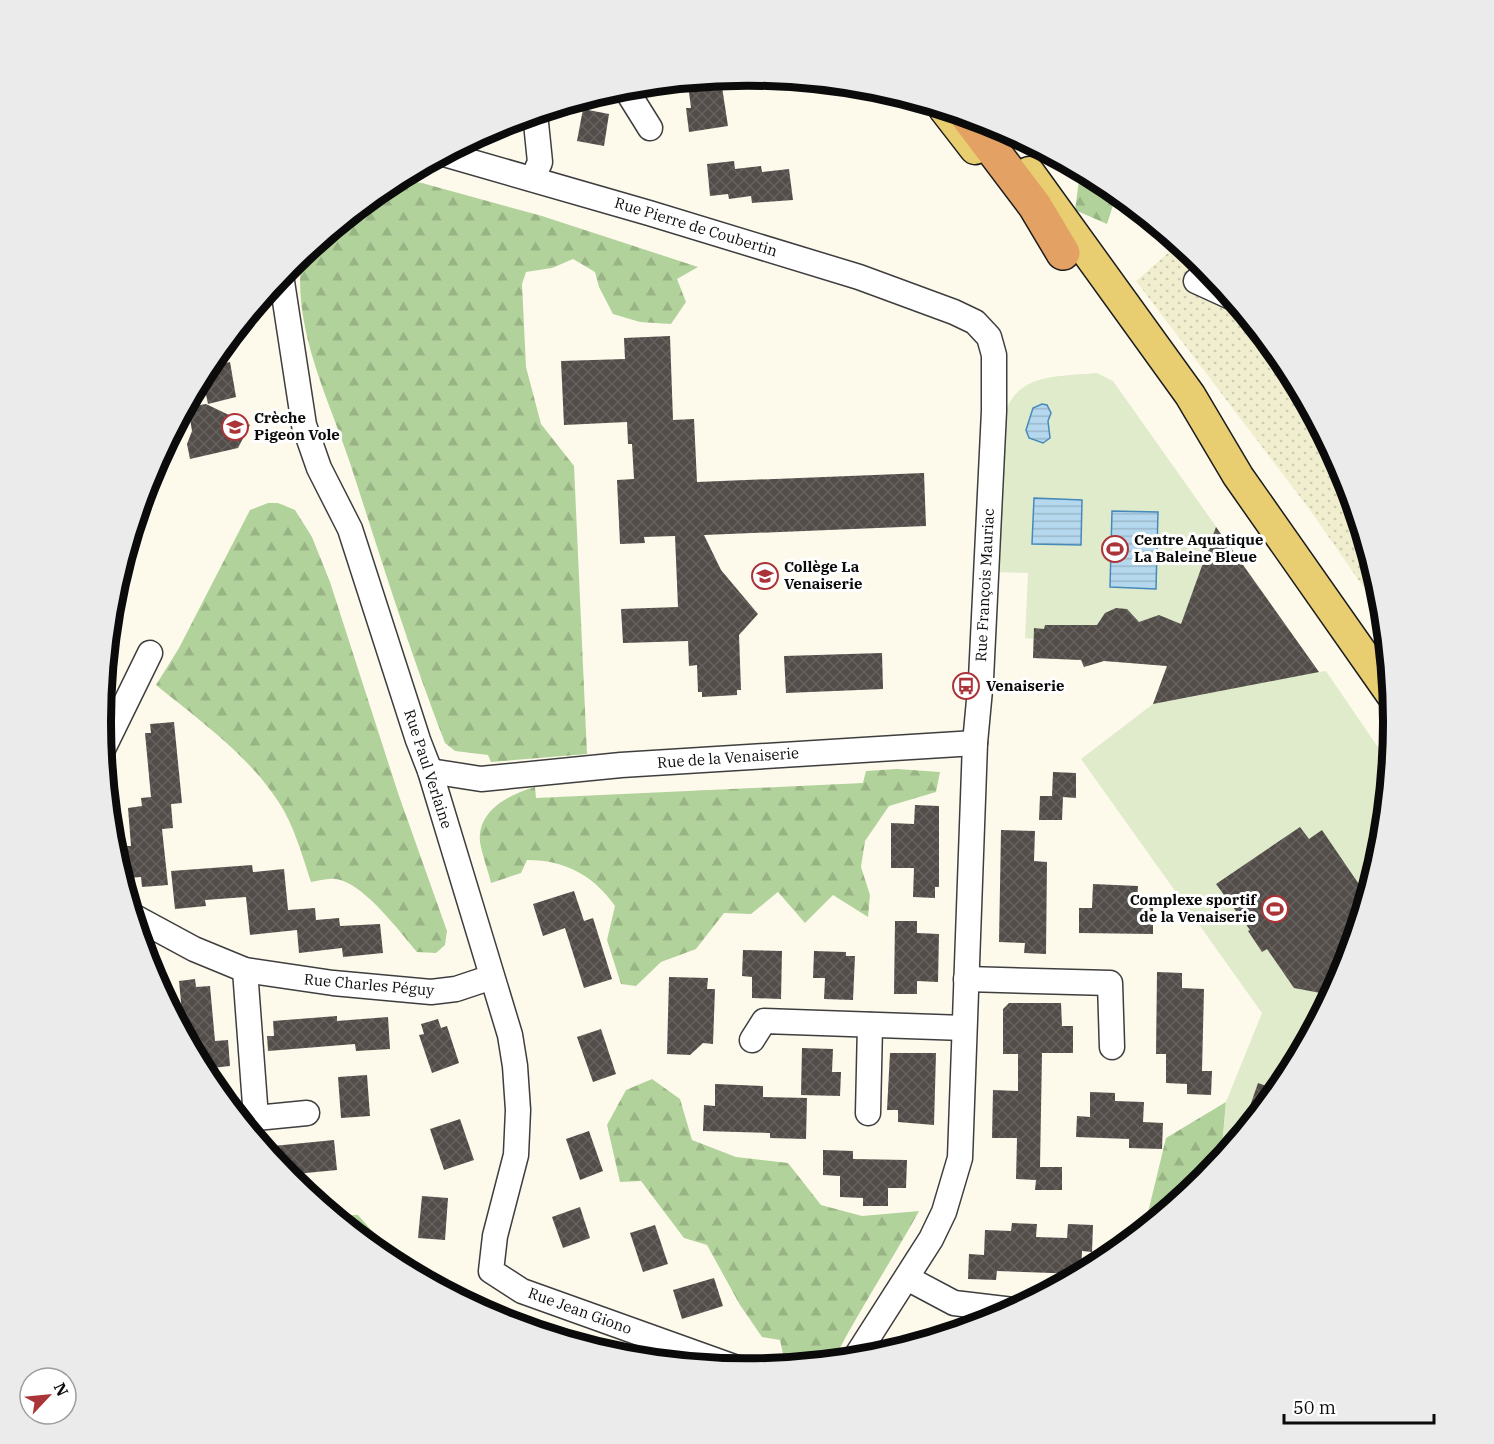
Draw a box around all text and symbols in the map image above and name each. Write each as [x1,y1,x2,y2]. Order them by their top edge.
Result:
street label: Rue Pierre de Coubertin [612,193,780,260]
place label: Crèche Pigeon Vole [254,408,340,444]
school or university icon: Crèche Pigeon Vole [220,412,250,442]
street label: Rue François Mauriac [971,508,998,662]
place label: Centre Aquatique La Baleine Bleue [1134,530,1263,566]
sports icon: Centre Aquatique La Baleine Bleue [1100,534,1130,564]
place label: Collège La Venaiserie [784,557,862,593]
school or university icon: Collège La Venaiserie [750,561,780,591]
bus stop icon: Venaiserie [951,671,981,701]
place label: Venaiserie [986,676,1064,695]
street label: Rue Paul Verlaine [400,707,457,831]
street label: Rue de la Venaiserie [656,743,799,772]
place label: Complexe sportif de la Venaiserie [1130,890,1257,926]
sports icon: Complexe sportif de la Venaiserie [1260,894,1290,924]
street label: Rue Charles Péguy [303,969,435,1000]
street label: Rue Jean Giono [526,1283,635,1338]
north arrow [18,1366,78,1426]
text: N [50,1379,73,1399]
scale bar [1284,1387,1434,1425]
text: 50 m [1293,1396,1336,1419]

